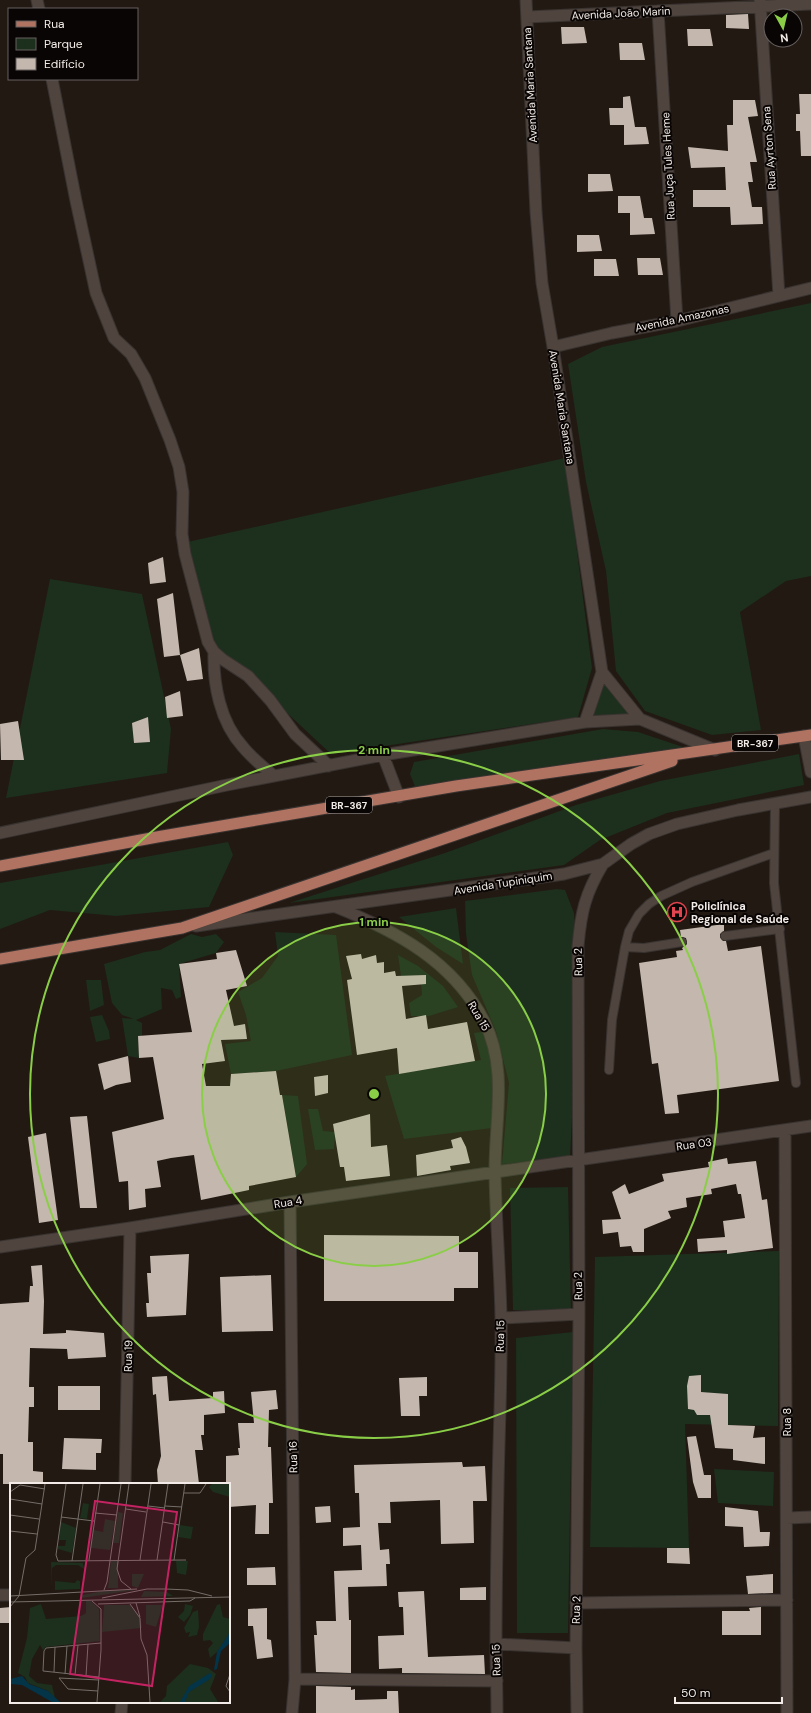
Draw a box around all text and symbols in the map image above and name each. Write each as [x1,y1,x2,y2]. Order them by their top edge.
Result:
street label: Avenida João Marin [571,3,671,23]
legend [8,8,138,80]
north arrow [763,8,803,48]
text: Rua [44,16,65,32]
street label: Avenida Maria Santana [520,27,540,143]
text: N [779,30,789,45]
text: Parque [44,36,83,52]
text: Edifício [44,56,85,72]
street label: Rua Ayrton Sena [759,106,779,190]
street label: Rua Juça Tules Heme [658,112,678,220]
street label: Avenida Amazonas [634,301,730,335]
street label: Avenida Maria Santana [546,349,578,465]
road number: BR-367 [732,735,778,751]
text: 2 min [358,742,390,758]
road number: BR-367 [326,797,372,813]
street label: Avenida Tupiniquim [453,868,553,898]
place label: Policlínica Regional de Saúde [691,899,790,926]
hospital icon: Policlínica Regional de Saúde [666,901,688,923]
text: 1 min [359,914,389,930]
street label: Rua 2 [571,948,585,976]
street label: Rua 15 [465,999,493,1034]
centre of rings [367,1087,381,1101]
street label: Rua 03 [675,1135,713,1153]
street label: Rua 4 [273,1193,303,1211]
street label: Rua 2 [571,1272,585,1300]
street label: Rua 15 [493,1320,507,1352]
street label: Rua 19 [121,1340,135,1372]
street label: Rua 8 [780,1408,794,1436]
street label: Rua 16 [286,1441,300,1473]
inset map [10,1483,230,1703]
street label: Rua 2 [569,1596,583,1624]
street label: Rua 15 [488,1644,504,1676]
scale bar [675,1679,782,1705]
text: 50 m [681,1685,710,1701]

